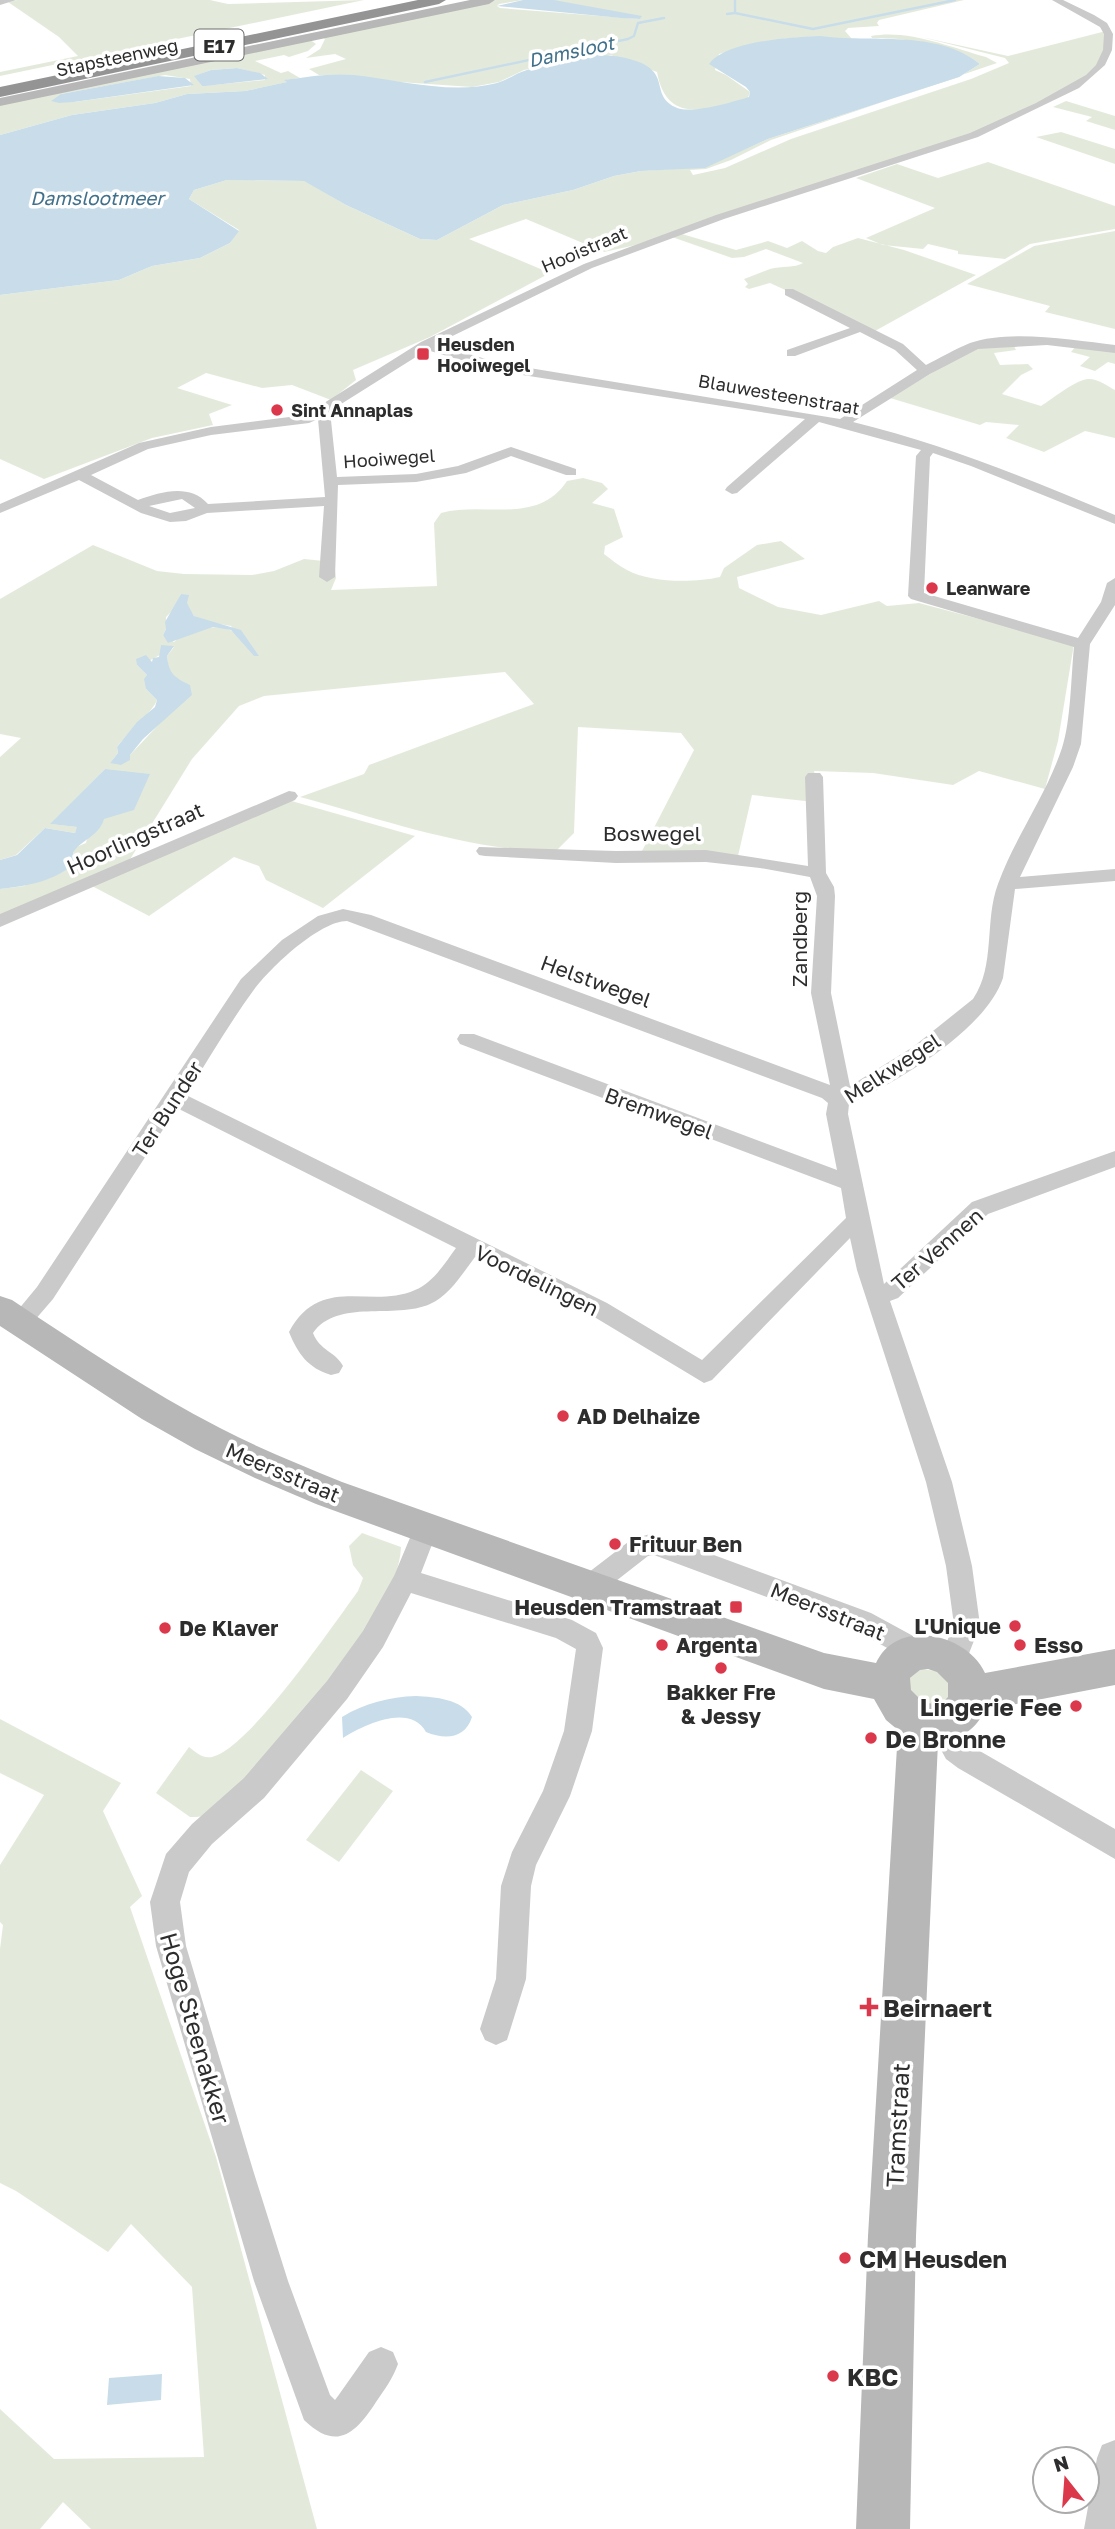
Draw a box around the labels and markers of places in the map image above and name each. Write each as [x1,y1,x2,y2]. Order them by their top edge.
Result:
place label: Heusden Hooiwegel [437,333,530,376]
marker: Heusden Hooiwegel [415,346,431,362]
place label: Sint Annaplas [291,399,413,421]
marker: Sint Annaplas [269,402,285,418]
place label: Leanware [946,577,1031,599]
marker: Leanware [924,580,940,596]
place label: AD Delhaize [577,1403,700,1429]
marker: AD Delhaize [555,1408,571,1424]
place label: Frituur Ben [629,1531,742,1557]
marker: Frituur Ben [607,1536,623,1552]
place label: Heusden Tramstraat [514,1594,722,1620]
marker: Heusden Tramstraat [728,1599,744,1615]
place label: L'Unique [914,1613,1001,1639]
place label: De Klaver [179,1615,278,1641]
marker: L'Unique [1007,1618,1023,1634]
marker: De Klaver [157,1620,173,1636]
place label: Argenta [676,1632,757,1658]
place label: Esso [1034,1632,1083,1658]
marker: Argenta [654,1637,670,1653]
marker: Esso [1012,1637,1028,1653]
marker: Bakker Fre & Jessy [713,1660,729,1676]
place label: Bakker Fre & Jessy [666,1679,776,1729]
place label: Lingerie Fee [920,1692,1062,1721]
marker: Lingerie Fee [1068,1698,1084,1714]
place label: De Bronne [885,1724,1006,1753]
marker: De Bronne [863,1730,879,1746]
place label: Beirnaert [883,1993,992,2022]
marker: Beirnaert [861,1999,877,2015]
place label: CM Heusden [859,2244,1007,2273]
marker: CM Heusden [837,2250,853,2266]
place label: KBC [847,2362,898,2391]
marker: KBC [825,2368,841,2384]

